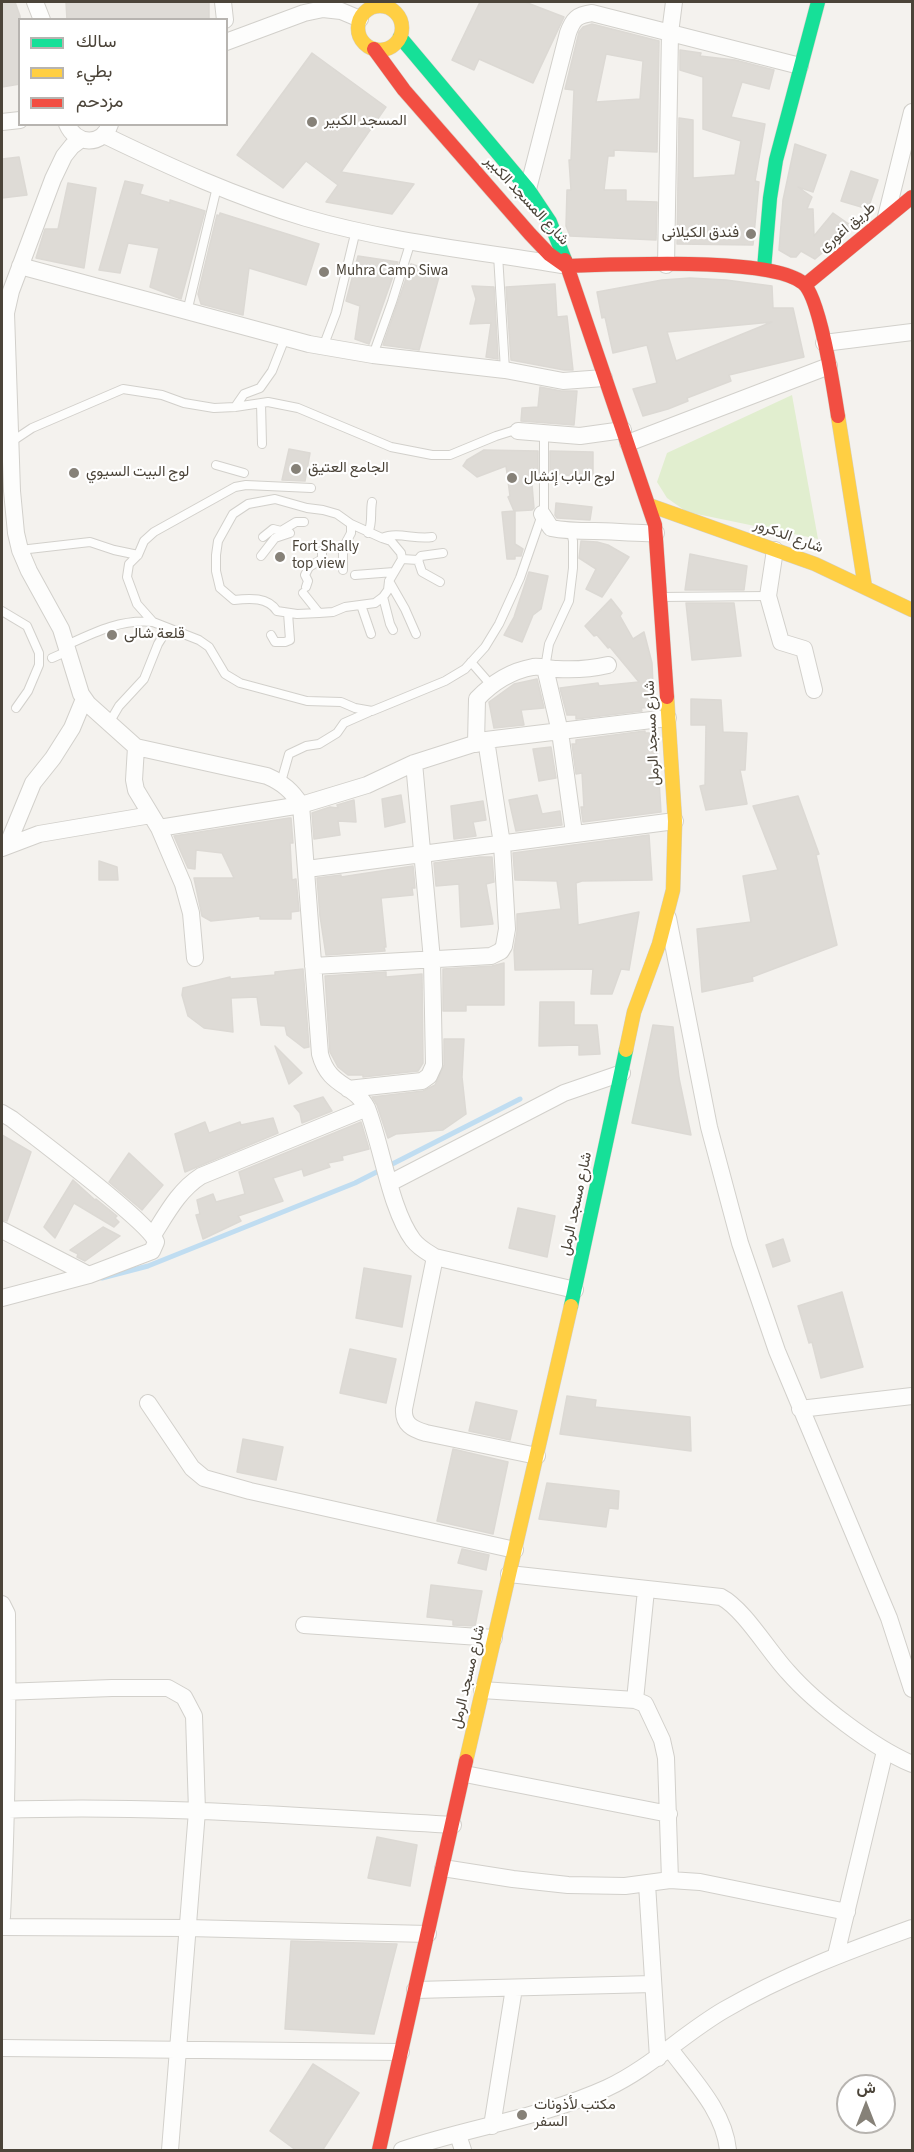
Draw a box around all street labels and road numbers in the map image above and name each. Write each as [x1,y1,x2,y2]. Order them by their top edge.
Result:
street label: شارع المسجد الكبير [480,153,572,249]
street label: طريق اغورى [816,199,880,257]
street label: شارع الدكرور [751,516,825,558]
street label: شارع مسجد الرمل [641,680,665,786]
street label: شارع مسجد الرمل [557,1151,597,1257]
street label: شارع مسجد الرمل [448,1624,490,1730]

